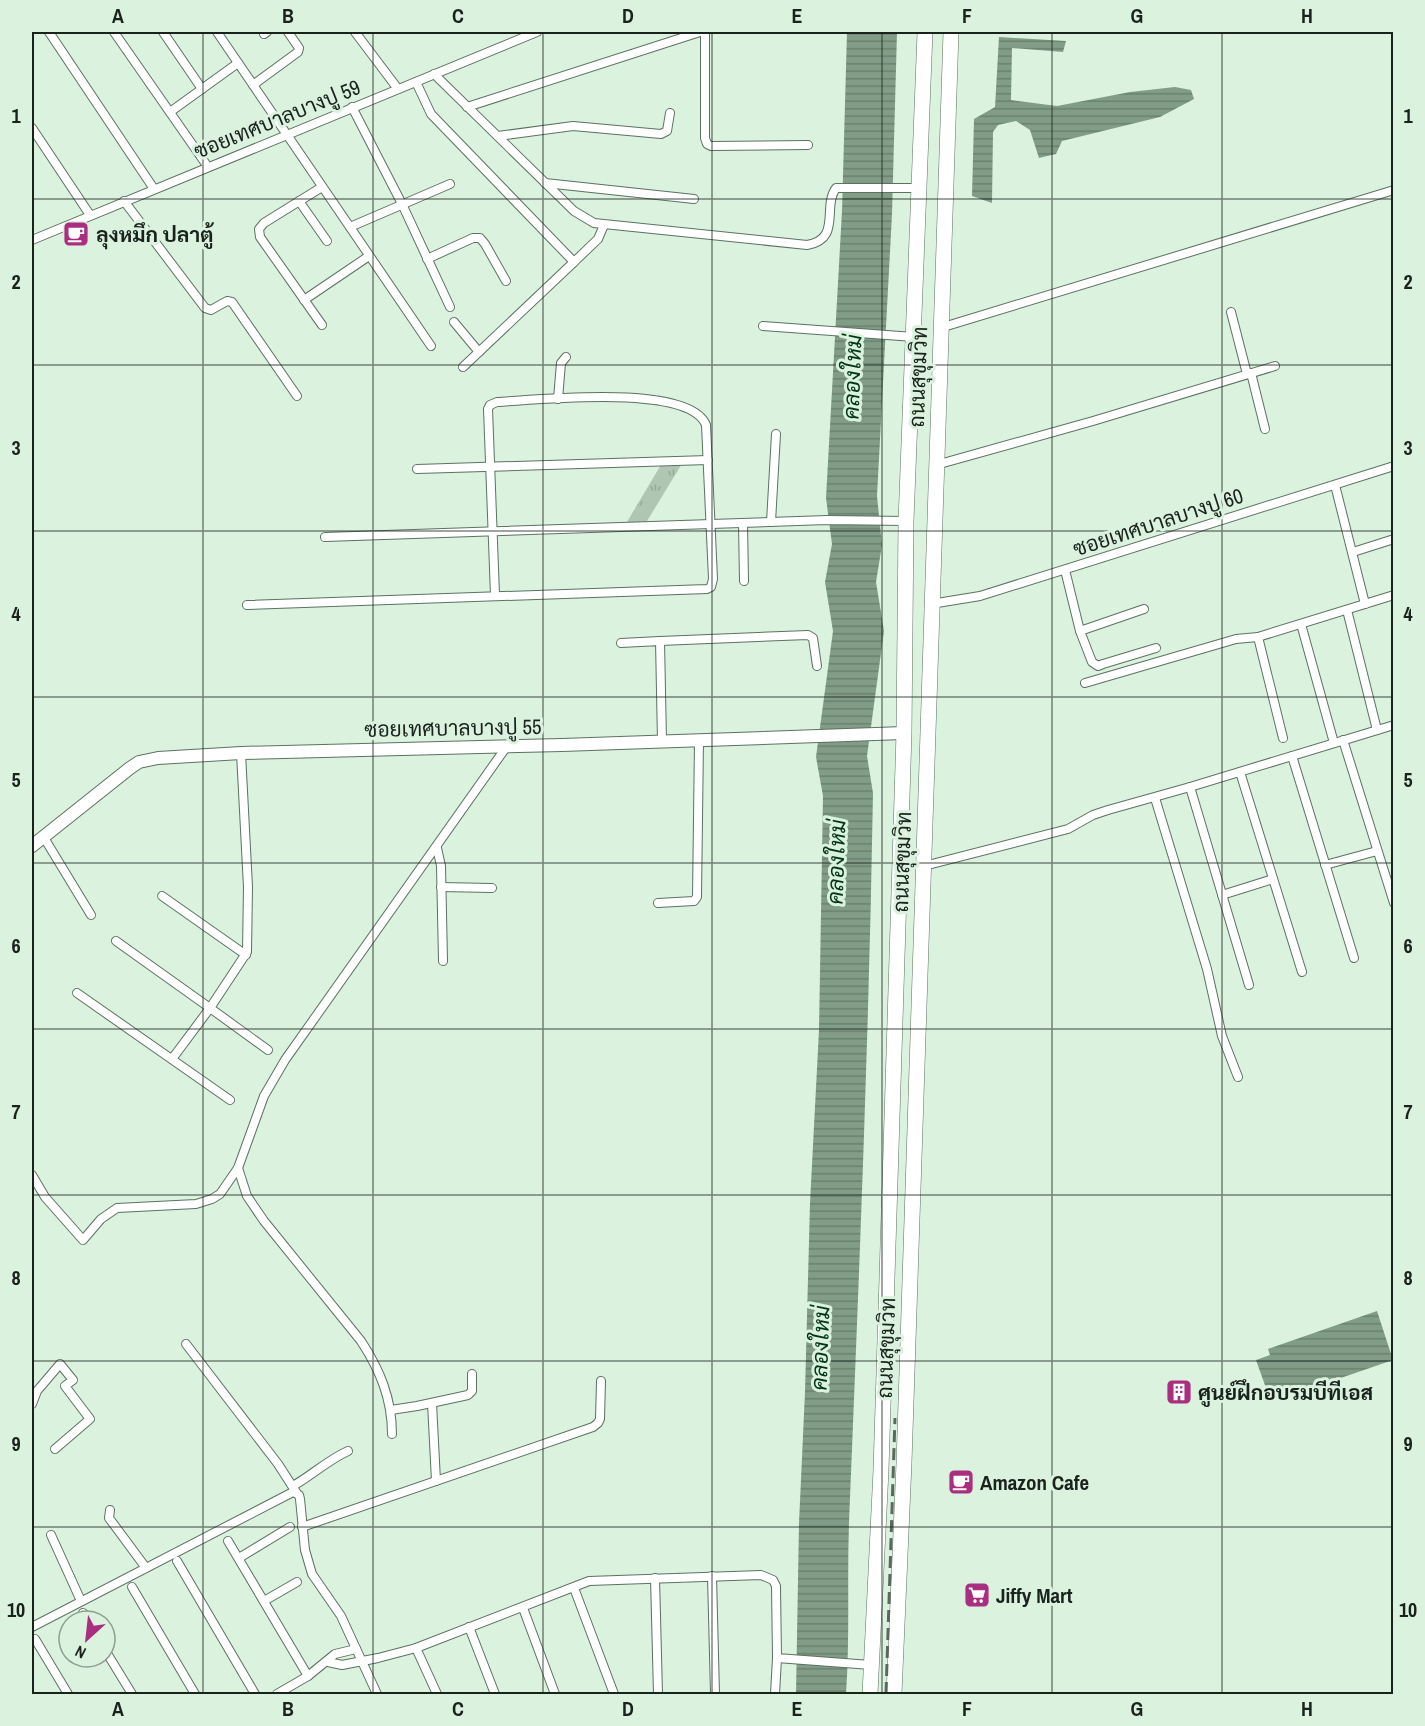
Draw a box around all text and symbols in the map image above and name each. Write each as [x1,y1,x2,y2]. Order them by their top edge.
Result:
text: A [112,2,124,29]
text: B [282,2,294,29]
text: C [452,2,464,29]
text: D [622,2,634,29]
text: E [792,2,803,29]
text: F [962,2,972,29]
text: G [1131,2,1143,29]
text: H [1301,2,1313,29]
street label: ซอยเทศบาลบางปู 59 [189,72,365,167]
text: 1 [11,102,21,129]
text: 1 [1403,102,1413,129]
cafe icon: ลุงหมึก ปลาตู้ [61,219,91,249]
place label: ลุงหมึก ปลาตู้ [96,220,214,250]
text: 2 [11,268,21,295]
text: 2 [1403,268,1413,295]
street label: ถนนสุขุมวิท [902,326,934,428]
water label: คลองใหม่ [836,333,869,420]
text: 3 [11,434,21,461]
text: 3 [1403,434,1413,461]
street label: ซอยเทศบาลบางปู 60 [1069,481,1247,564]
text: 4 [11,600,21,627]
text: 4 [1403,600,1413,627]
street label: ซอยเทศบาลบางปู 55 [364,712,542,745]
text: 5 [11,766,21,793]
text: 5 [1403,766,1413,793]
street label: ถนนสุขุมวิท [886,811,918,913]
water label: คลองใหม่ [820,818,853,905]
text: 6 [11,932,21,959]
text: 6 [1403,932,1413,959]
text: 7 [11,1098,21,1125]
text: 7 [1403,1098,1413,1125]
text: 8 [11,1264,21,1291]
text: 8 [1403,1264,1413,1291]
street label: ถนนสุขุมวิท [870,1297,902,1399]
water label: คลองใหม่ [804,1304,837,1391]
building icon: ศูนย์ฝึกอบรมบีทีเอส [1164,1377,1194,1407]
place label: ศูนย์ฝึกอบรมบีทีเอส [1198,1378,1373,1407]
text: 9 [11,1430,21,1457]
text: 9 [1403,1430,1413,1457]
cafe icon: Amazon Cafe [946,1467,976,1497]
place label: Amazon Cafe [980,1468,1089,1497]
supermarket icon: Jiffy Mart [962,1580,992,1610]
place label: Jiffy Mart [996,1581,1073,1610]
text: 10 [7,1596,25,1623]
text: 10 [1399,1596,1417,1623]
north arrow [57,1609,117,1669]
text: N [71,1640,89,1664]
text: A [112,1695,124,1722]
text: B [282,1695,294,1722]
text: C [452,1695,464,1722]
text: D [622,1695,634,1722]
text: E [792,1695,803,1722]
text: F [962,1695,972,1722]
text: G [1131,1695,1143,1722]
text: H [1301,1695,1313,1722]

